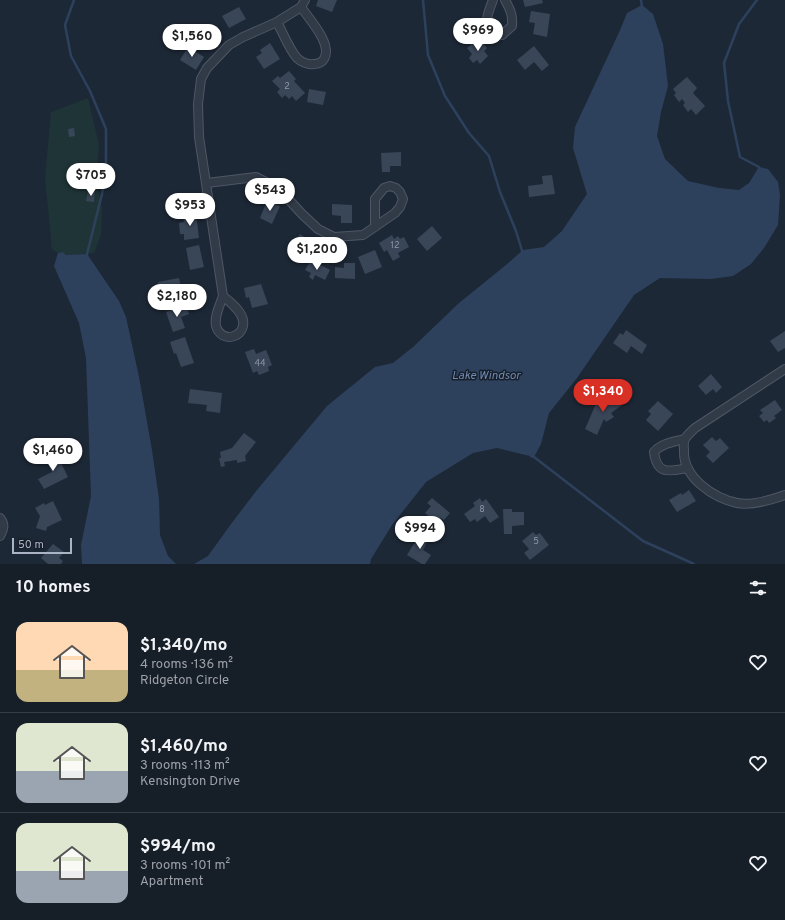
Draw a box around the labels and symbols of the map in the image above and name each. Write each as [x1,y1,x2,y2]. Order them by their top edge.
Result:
pin: $969 [454,18,502,52]
pin: $1,560 [159,24,225,58]
house number: 2 [284,81,290,92]
pin: $705 [67,163,115,197]
pin: $543 [246,178,294,212]
pin: $953 [166,193,214,227]
pin: $1,200 [284,237,350,271]
house number: 12 [391,240,399,251]
pin: $2,180 [144,284,210,318]
house number: 44 [254,358,266,369]
water label: Lake Windsor [452,368,522,384]
pin: $1,340 [570,379,636,413]
pin: $1,460 [20,438,86,472]
house number: 8 [479,504,485,515]
pin: $994 [396,516,444,550]
scale bar [12,536,72,555]
house number: 5 [533,536,539,547]

